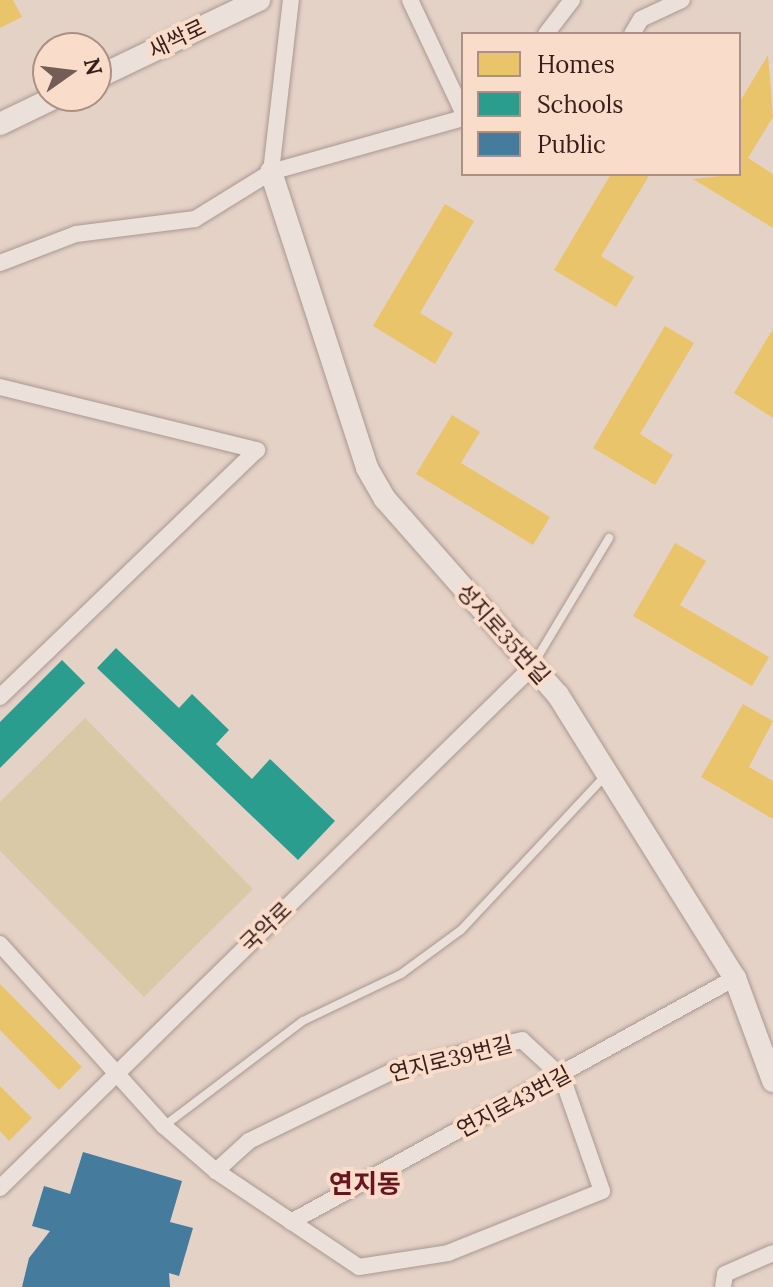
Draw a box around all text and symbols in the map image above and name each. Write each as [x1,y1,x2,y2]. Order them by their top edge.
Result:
street label: 새싹로 [144,14,210,64]
north arrow [32,32,112,112]
legend [461,32,741,176]
text: Homes [537,49,615,80]
text: N [78,55,109,78]
text: Schools [537,89,623,120]
text: Public [537,129,606,160]
street label: 성지로35번길 [451,579,555,689]
street label: 국악로 [235,896,297,958]
street label: 연지로39번길 [387,1031,515,1087]
street label: 연지로43번길 [452,1061,576,1143]
district label: 연지동 [329,1168,401,1200]

